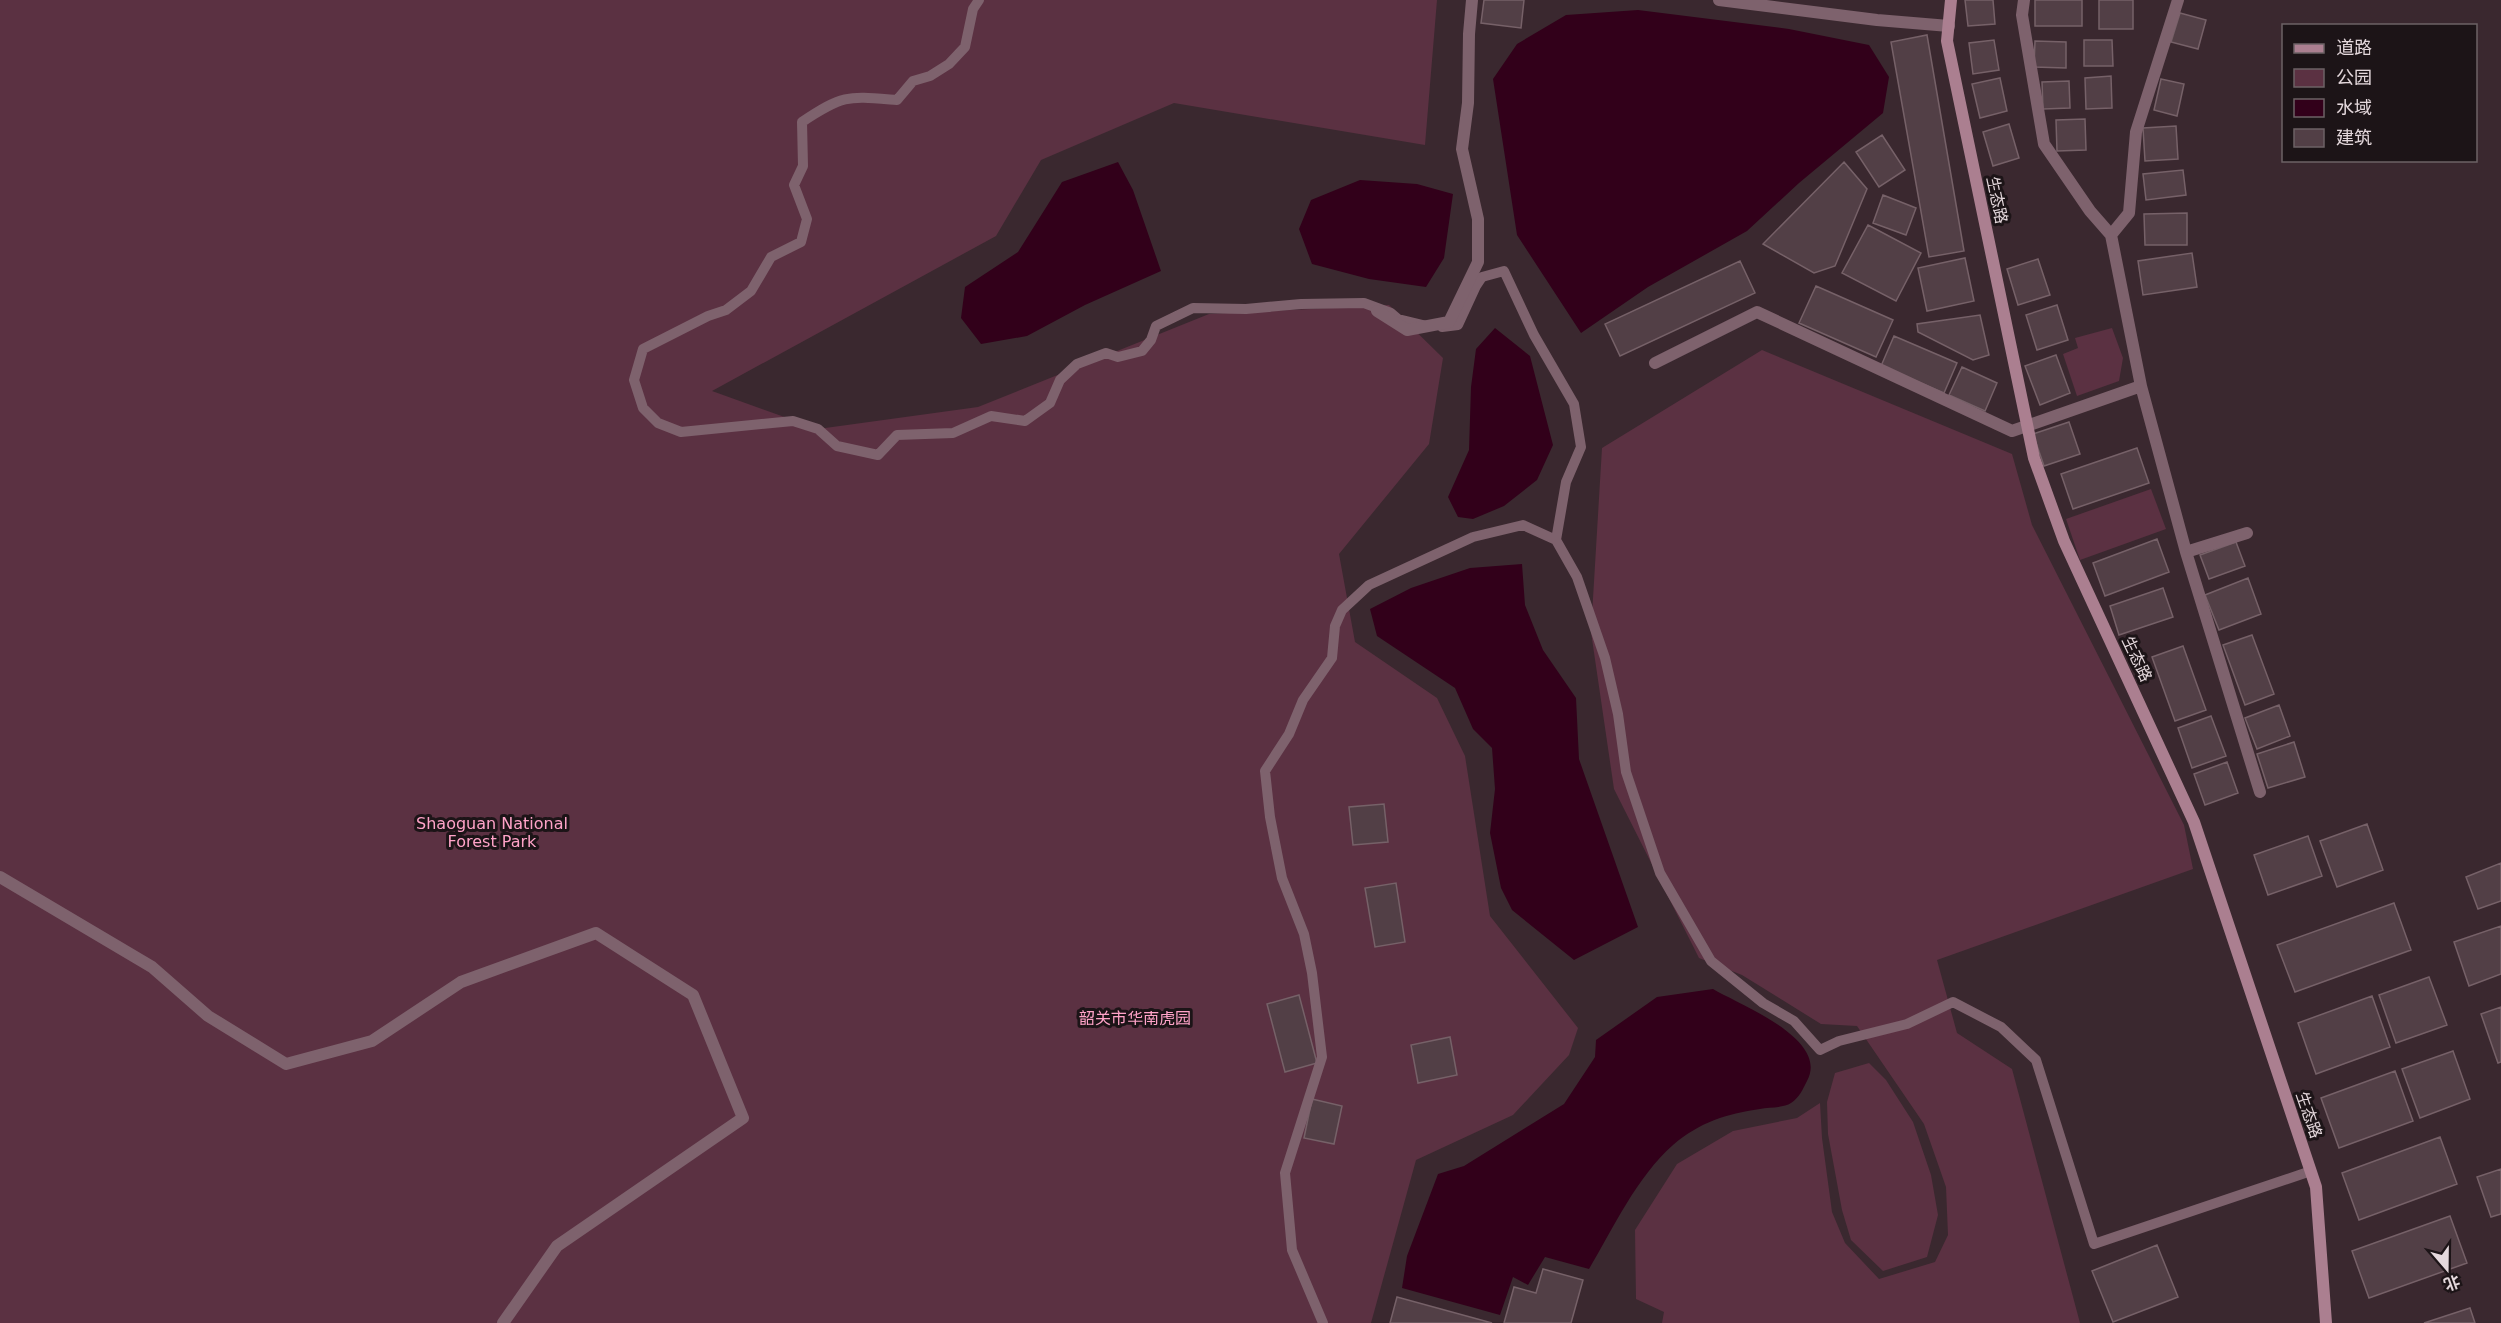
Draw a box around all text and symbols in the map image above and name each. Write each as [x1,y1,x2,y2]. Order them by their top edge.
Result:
legend [2282,24,2477,162]
text: 道路 [2336,37,2372,58]
text: 公园 [2336,67,2372,88]
text: 水域 [2336,97,2372,118]
text: 建筑 [2336,127,2372,148]
street label: 生态路 [1983,175,2011,225]
street label: 生态路 [2118,633,2156,685]
park label: Shaoguan National Forest Park [416,814,568,851]
park label: 韶关市华南虎园 [1079,1009,1191,1028]
street label: 生态路 [2292,1089,2326,1141]
north arrow [2417,1239,2477,1299]
text: 北 [2441,1271,2463,1294]

